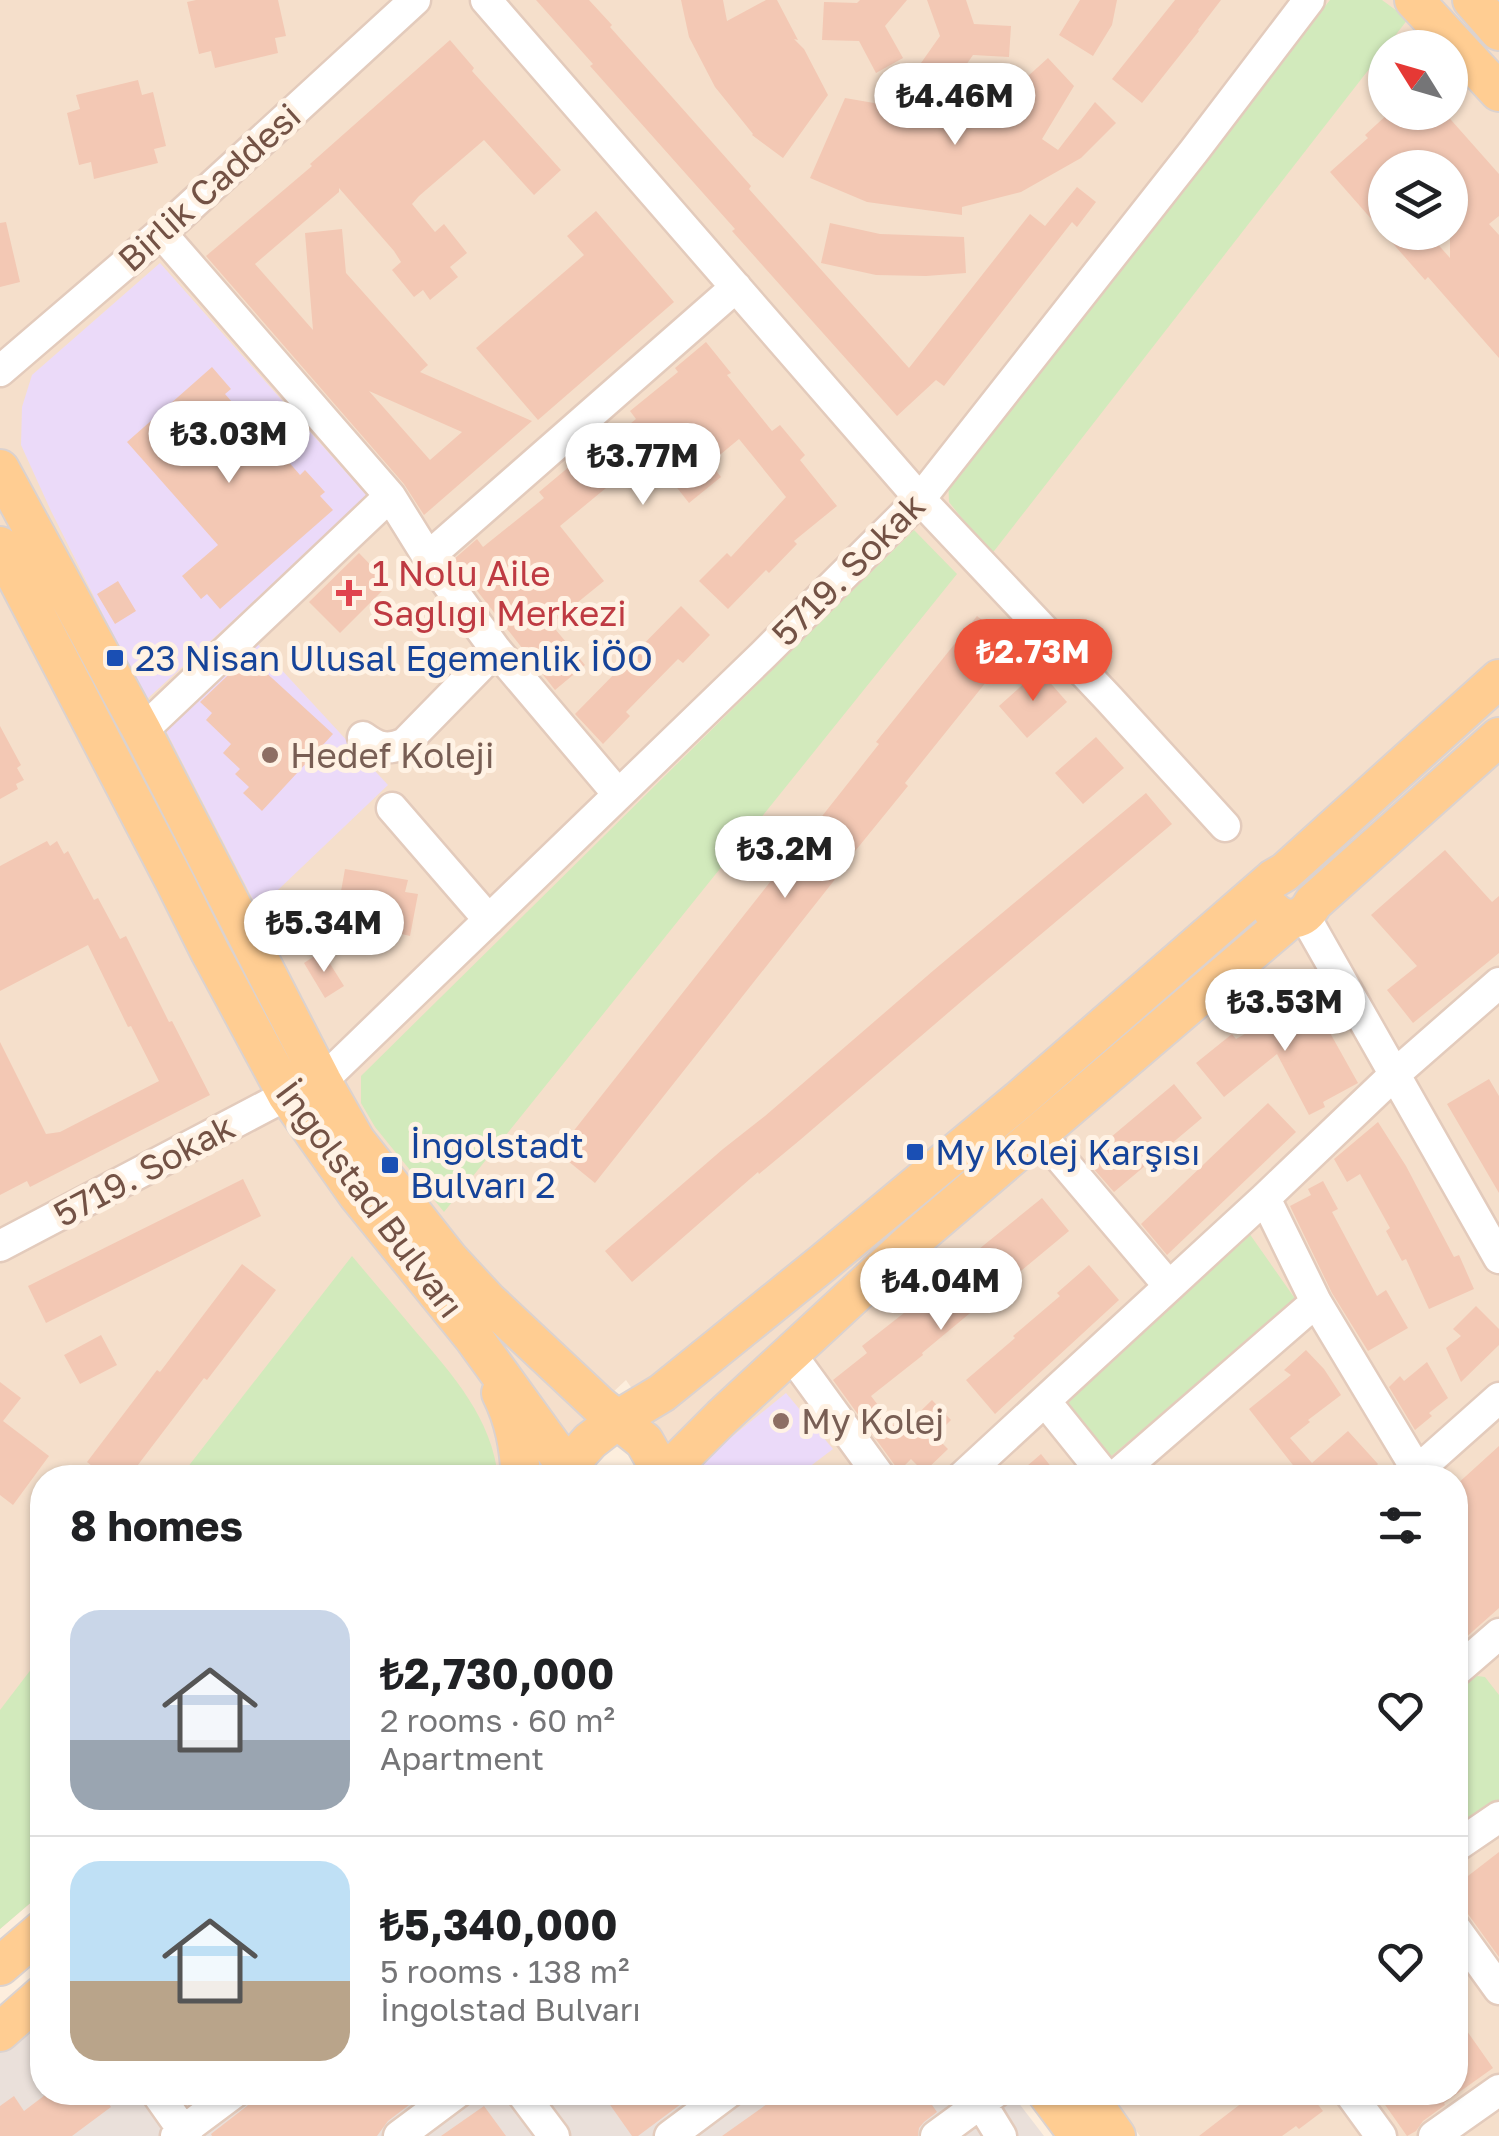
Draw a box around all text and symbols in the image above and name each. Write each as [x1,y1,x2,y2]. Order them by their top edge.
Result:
north arrow [1368,30,1468,130]
map controls [1368,30,1468,250]
pin: ₺4.46M [874,63,1036,148]
text: ₺4.46M [896,76,1014,114]
street label: Birlik Caddesi [109,94,309,280]
button: layers [1368,150,1468,250]
pin: ₺3.03M [148,401,310,486]
text: ₺3.03M [171,414,287,452]
pin: ₺3.77M [562,423,724,508]
text: ₺3.77M [587,436,699,474]
street label: 5719. Sokak [763,484,933,654]
place label: 1 Nolu Aile Sağlığı Merkezi [372,552,627,634]
marker: 1 Nolu Aile Sağlığı Merkezi [336,580,362,606]
pin: ₺2.73M [952,619,1114,704]
text: ₺2.73M [976,632,1090,670]
place label: 23 Nisan Ulusal Egemenlik İÖO [135,637,653,679]
marker: 23 Nisan Ulusal Egemenlik İÖO [104,647,126,669]
place label: Hedef Koleji [290,734,494,776]
marker: Hedef Koleji [259,744,281,766]
pin: ₺3.2M [715,816,855,901]
text: ₺3.2M [737,829,833,867]
pin: ₺5.34M [243,890,405,975]
text: ₺5.34M [266,903,382,941]
pin: ₺3.53M [1204,969,1366,1054]
text: ₺3.53M [1227,982,1343,1020]
street label: İngolstad Bulvarı [267,1072,473,1326]
street label: 5719. Sokak [46,1105,242,1235]
place label: İngolstadt Bulvarı 2 [410,1124,584,1206]
place label: My Kolej Karşısı [935,1131,1200,1173]
marker: My Kolej Karşısı [904,1141,926,1163]
marker: İngolstadt Bulvarı 2 [379,1154,401,1176]
pin: ₺4.04M [860,1248,1022,1333]
text: ₺4.04M [882,1261,1000,1299]
place label: My Kolej [801,1400,944,1442]
marker: My Kolej [770,1410,792,1432]
icon: filters [1373,1498,1428,1553]
text: 8 homes [70,1500,243,1550]
text: ₺2,730,000 [380,1648,614,1698]
icon: home [150,1650,270,1770]
icon: heart [1373,1683,1428,1738]
text: 2 rooms · 60 m² [380,1701,615,1739]
text: Apartment [380,1739,544,1777]
text: ₺5,340,000 [380,1899,618,1949]
icon: home [150,1901,270,2021]
icon: heart [1373,1934,1428,1989]
text: 5 rooms · 138 m² [380,1952,630,1990]
text: İngolstad Bulvarı [380,1990,641,2028]

